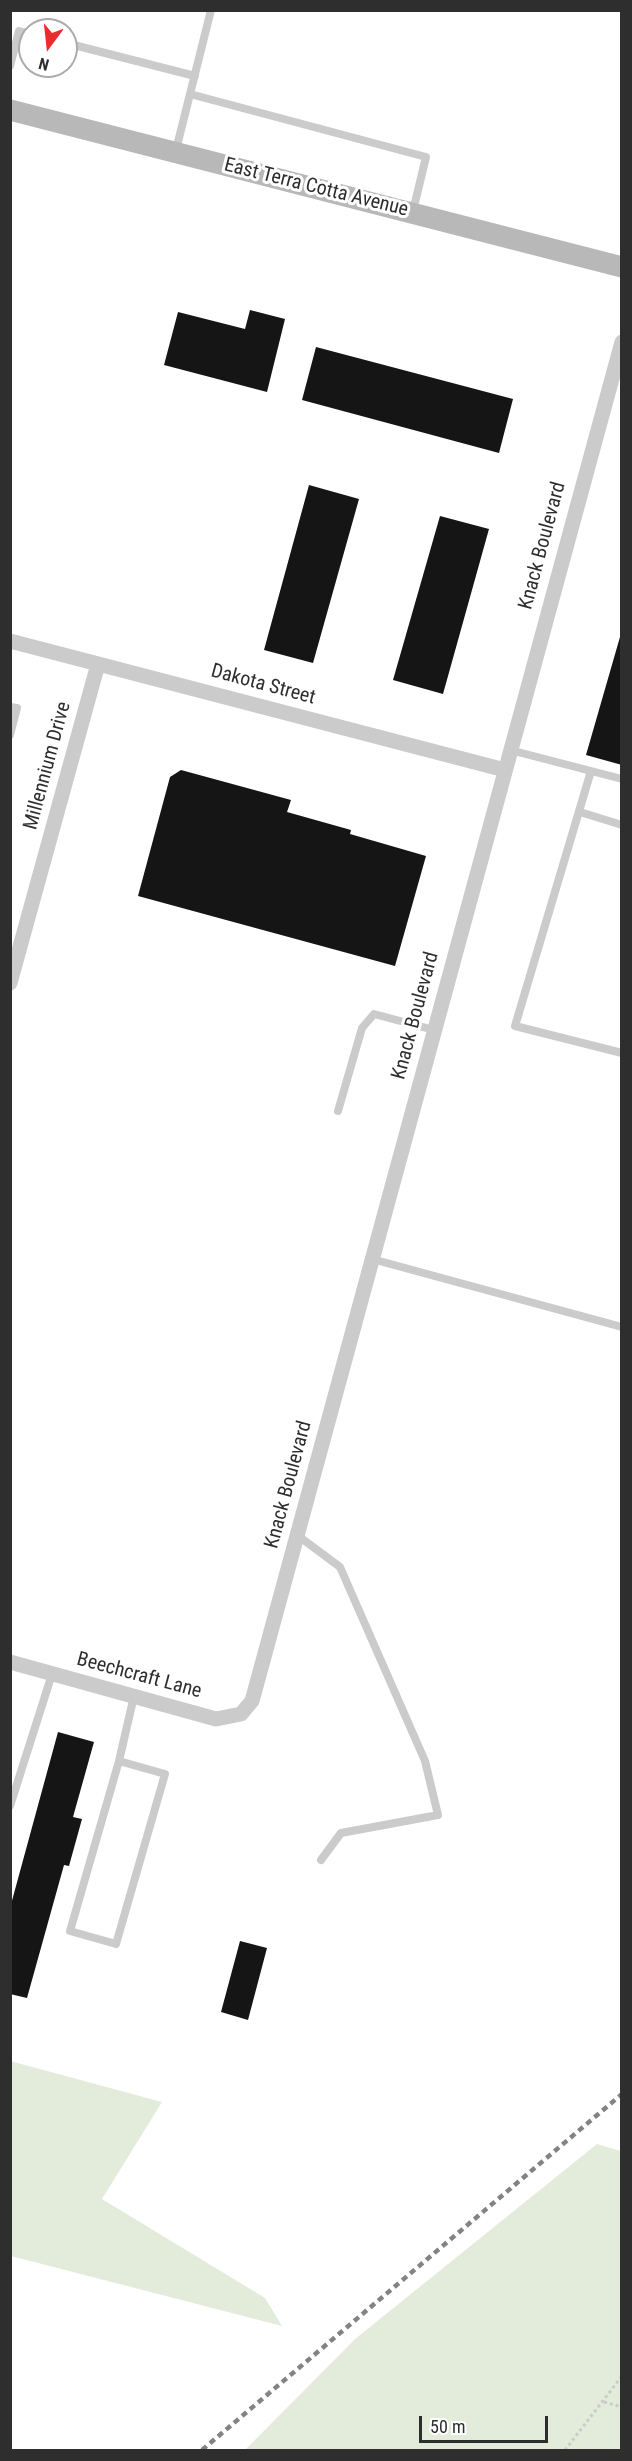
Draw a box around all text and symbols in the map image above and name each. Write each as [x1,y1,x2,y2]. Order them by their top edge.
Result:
north arrow [18,18,78,78]
text: N [37,53,51,74]
street label: East Terra Cotta Avenue [221,154,411,222]
street label: Knack Boulevard [514,480,572,612]
street label: Dakota Street [208,660,318,710]
street label: Millennium Drive [19,699,77,833]
street label: Knack Boulevard [387,950,445,1082]
street label: Knack Boulevard [260,1419,318,1551]
street label: Beechcraft Lane [74,1648,204,1704]
scale bar [422,2404,551,2442]
text: 50 m [430,2416,465,2437]

